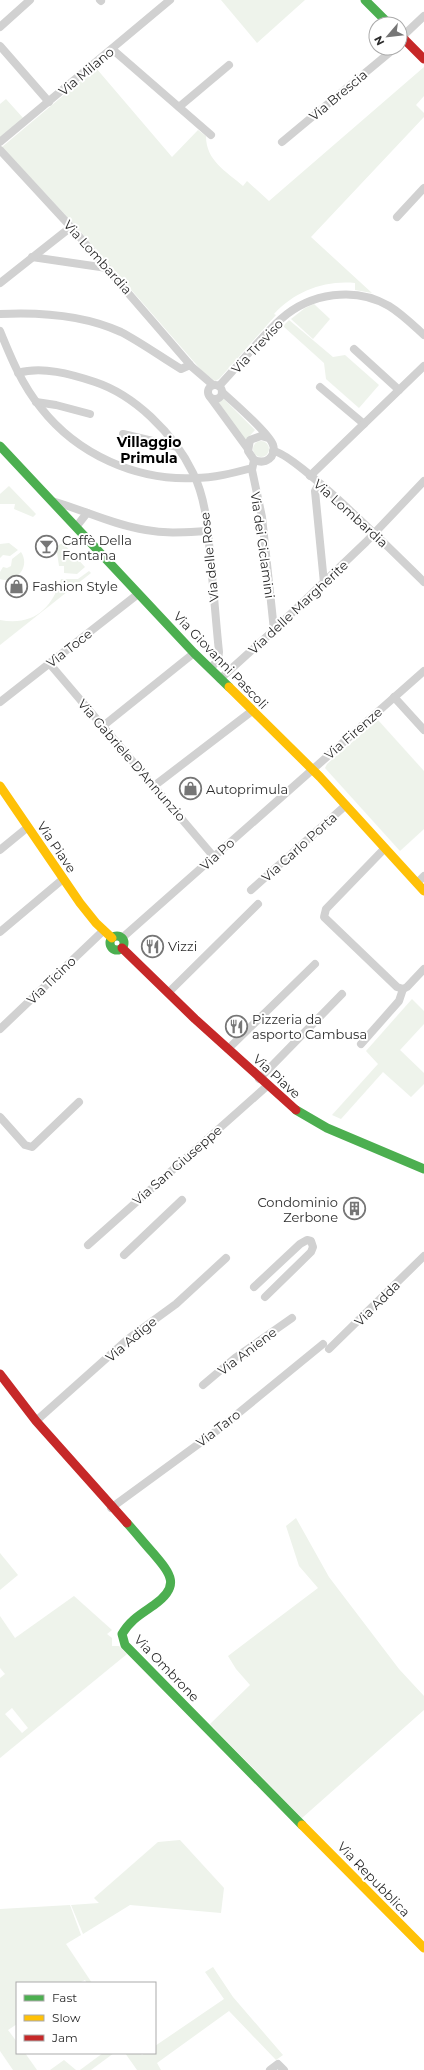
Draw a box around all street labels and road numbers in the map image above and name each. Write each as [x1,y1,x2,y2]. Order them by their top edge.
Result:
street label: Via Milano [55,43,117,99]
street label: Via Brescia [306,66,370,124]
street label: Via Lombardia [60,217,136,297]
street label: Via Treviso [228,315,286,377]
street label: Via Lombardia [311,475,391,551]
street label: Via dei Ciclamini [248,491,278,599]
street label: Via delle Rose [196,511,222,603]
street label: Via delle Margherite [245,557,351,657]
street label: Via Giovanni Pascoli [170,608,272,712]
street label: Via Toce [43,625,95,671]
street label: Via Gabriele D'Annunzio [75,696,189,824]
street label: Via Firenze [321,704,385,762]
street label: Via Carlo Porta [258,809,340,885]
street label: Via Piave [34,818,80,876]
street label: Via Po [197,834,237,874]
street label: Via Ticino [23,953,79,1007]
street label: Via Piave [250,1050,304,1102]
street label: Via San Giuseppe [129,1122,225,1208]
street label: Via Adda [351,1277,403,1329]
street label: Via Adige [102,1313,160,1365]
street label: Via Aniene [214,1324,280,1378]
street label: Via Taro [193,1406,243,1450]
street label: Via Ombrone [131,1631,203,1705]
street label: Via Repubblica [334,1838,414,1920]

